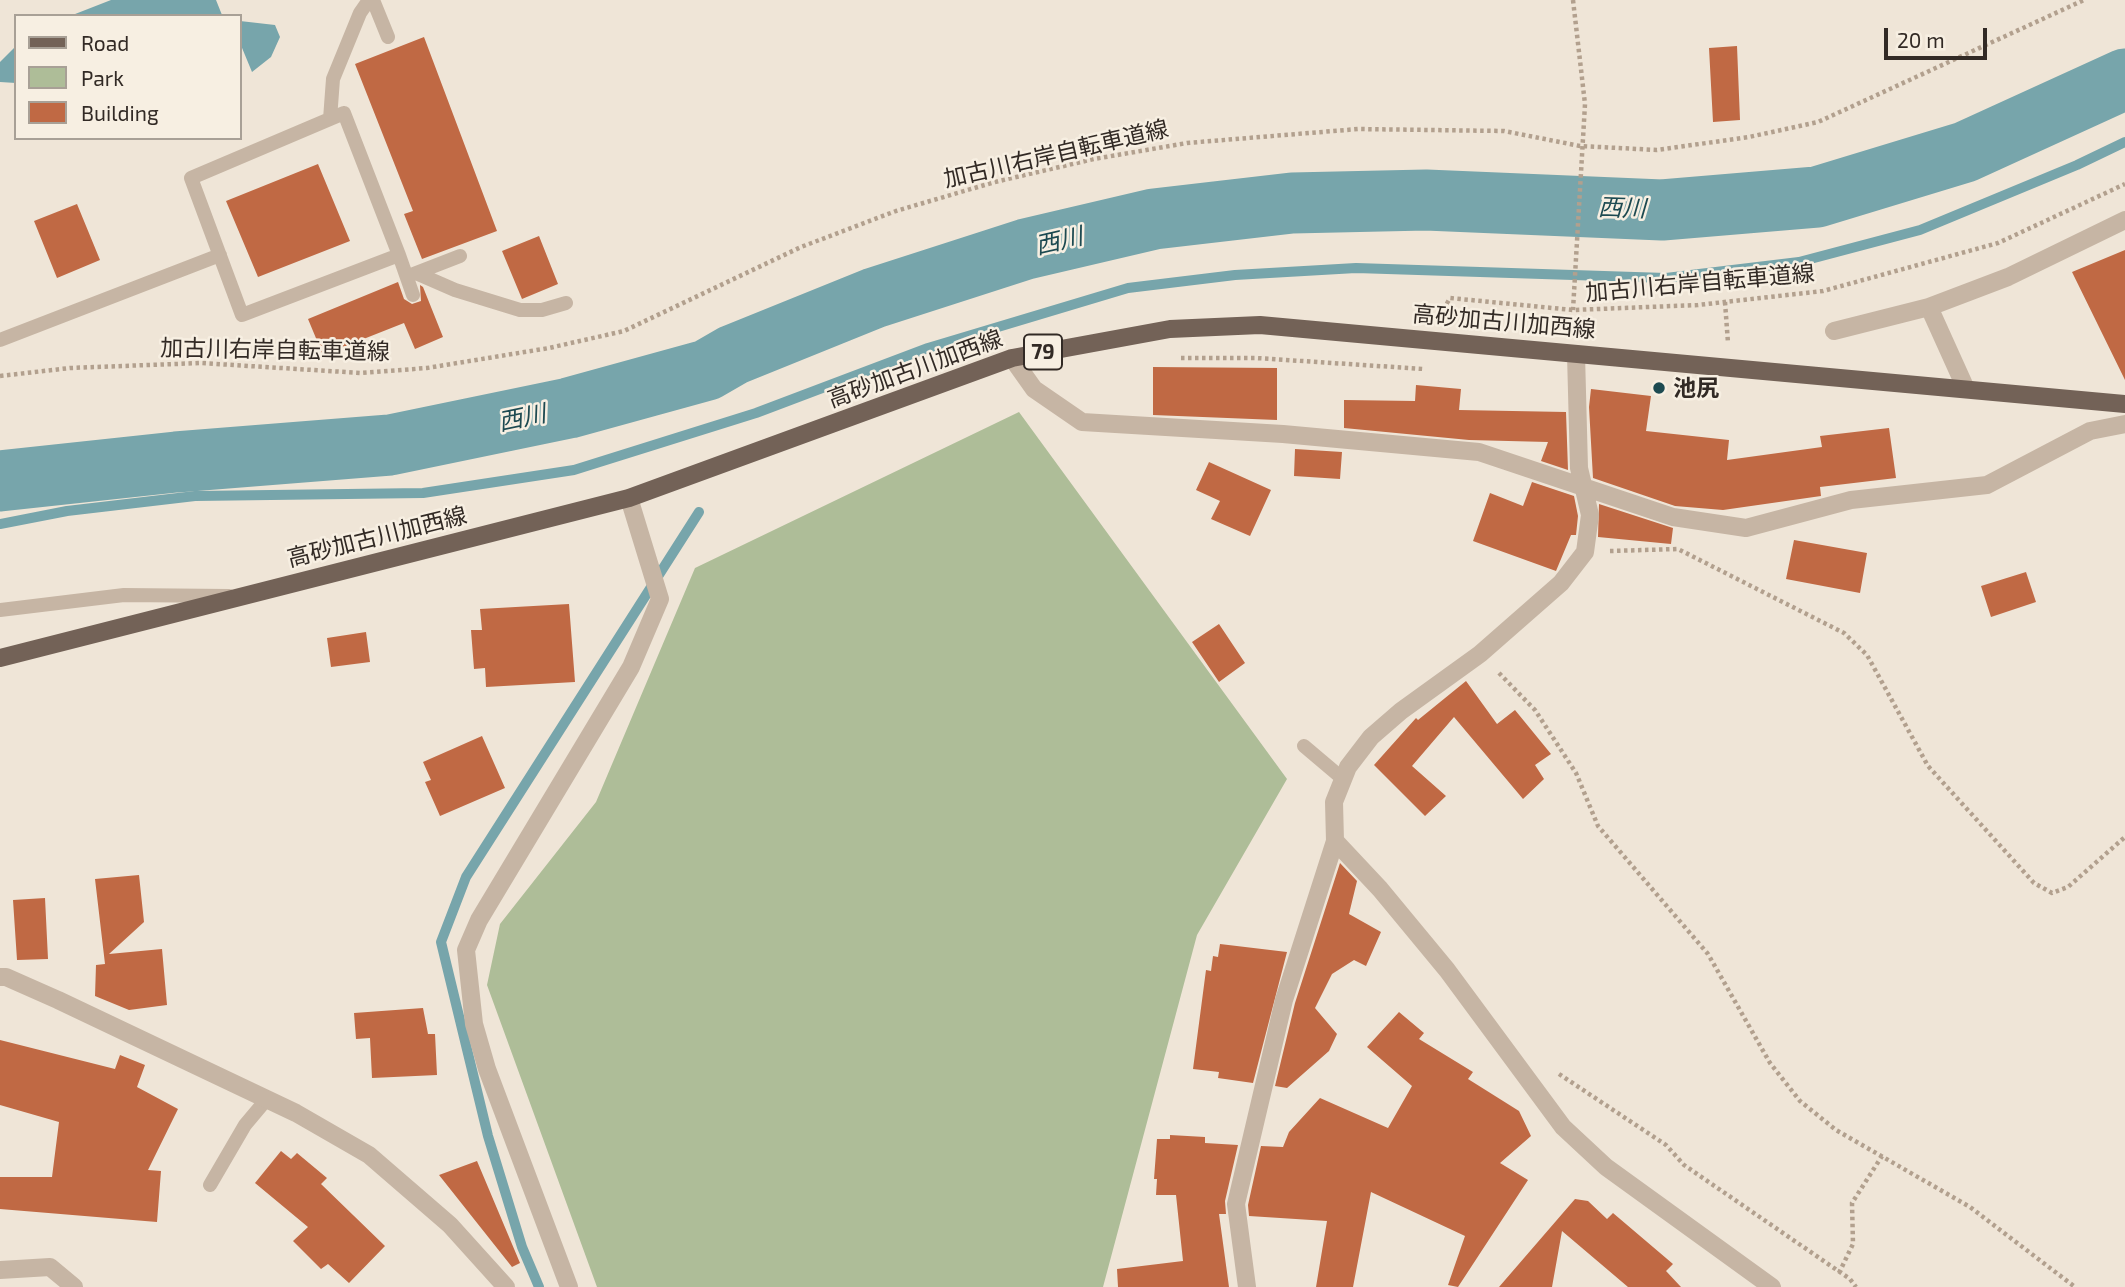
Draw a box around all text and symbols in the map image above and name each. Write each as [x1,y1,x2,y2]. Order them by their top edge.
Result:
legend [14,14,242,140]
scale bar [1887,14,1990,58]
text: 20 m [1897,27,1945,52]
text: Road [81,30,129,55]
text: Park [81,65,124,90]
text: Building [81,100,159,125]
street label: 加古川右岸自転車道線 [941,115,1171,193]
water label: 西川 [1598,193,1646,223]
water label: 西川 [1032,222,1086,260]
street label: 加古川右岸自転車道線 [1584,259,1816,307]
street label: 高砂加古川加西線 [1411,300,1597,344]
street label: 高砂加古川加西線 [824,325,1006,413]
street label: 加古川右岸自転車道線 [160,334,390,366]
road number: 79 [1024,334,1062,370]
place label: 池尻 [1673,374,1719,402]
marker: 池尻 [1651,380,1667,396]
water label: 西川 [496,399,548,437]
street label: 高砂加古川加西線 [284,501,470,573]

